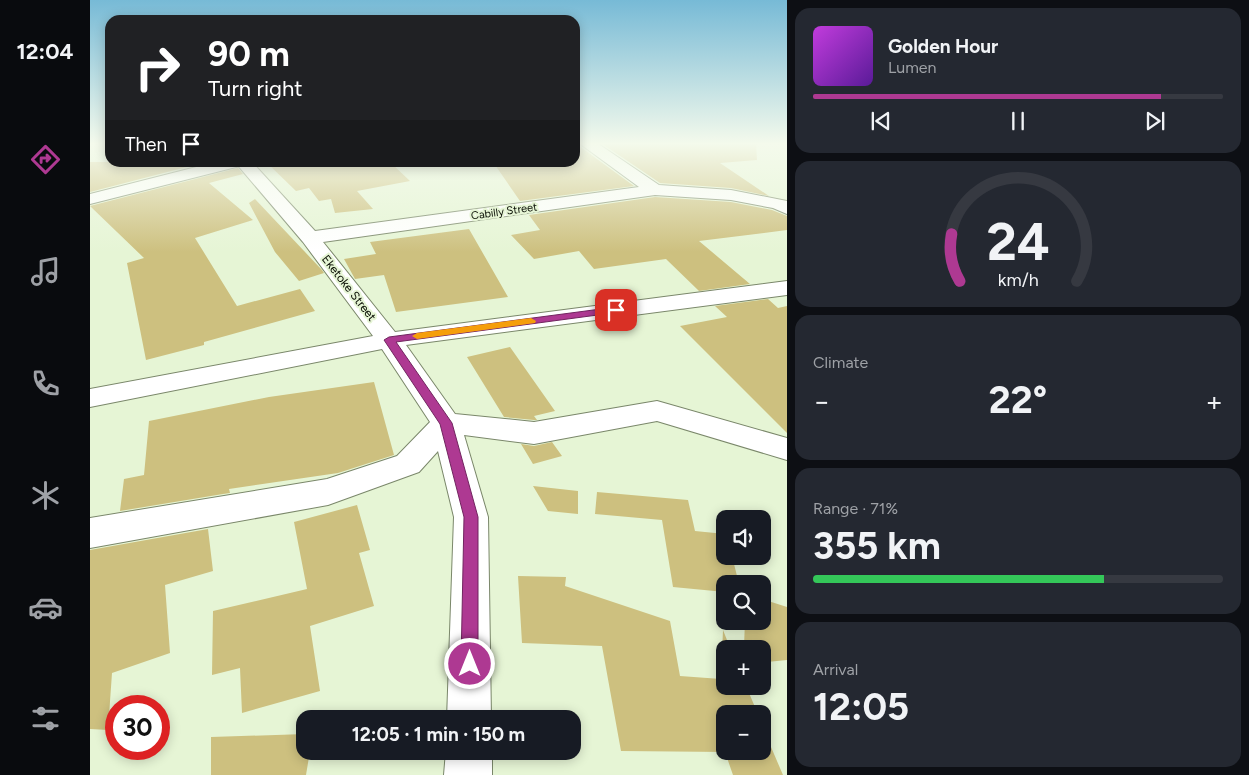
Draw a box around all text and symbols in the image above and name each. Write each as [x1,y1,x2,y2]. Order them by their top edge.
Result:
text: 90 m [208,33,290,75]
icon: right [125,35,190,100]
text: Golden Hour [888,35,998,58]
text: 12:04 [17,38,73,65]
text: Lumen [888,58,937,77]
text: Turn right [208,75,303,102]
icon: previous [867,107,895,135]
icon: pause [1004,107,1032,135]
icon: next [1141,107,1169,135]
icon: arrive [177,130,205,158]
text: Then [125,133,167,156]
icon: directions [28,142,63,177]
street label: Cabilly Street [470,200,538,223]
text: 24 [986,211,1050,273]
street label: Eketoke Street [319,252,379,324]
icon: music [28,254,63,289]
text: km/h [998,269,1038,290]
pin [595,289,637,331]
icon: arrive [602,296,630,324]
text: Climate [813,353,868,372]
icon: phone [28,366,63,401]
text: 22° [989,377,1047,423]
text: − [813,384,830,418]
text: + [1206,384,1223,418]
icon: climate [28,478,63,513]
text: Range · 71% [813,499,898,518]
map controls [716,510,771,760]
button: sound [716,510,771,565]
text: 355 km [813,523,941,569]
button: search [716,575,771,630]
icon: car [28,590,63,625]
position arrow [443,637,495,689]
button: + [716,640,771,695]
text: Arrival [813,660,858,679]
text: 12:05 [813,684,909,730]
speed limit sign: 30 [105,695,170,760]
icon: filters [28,701,63,736]
button: − [716,705,771,760]
text: 12:05 · 1 min · 150 m [352,723,525,746]

